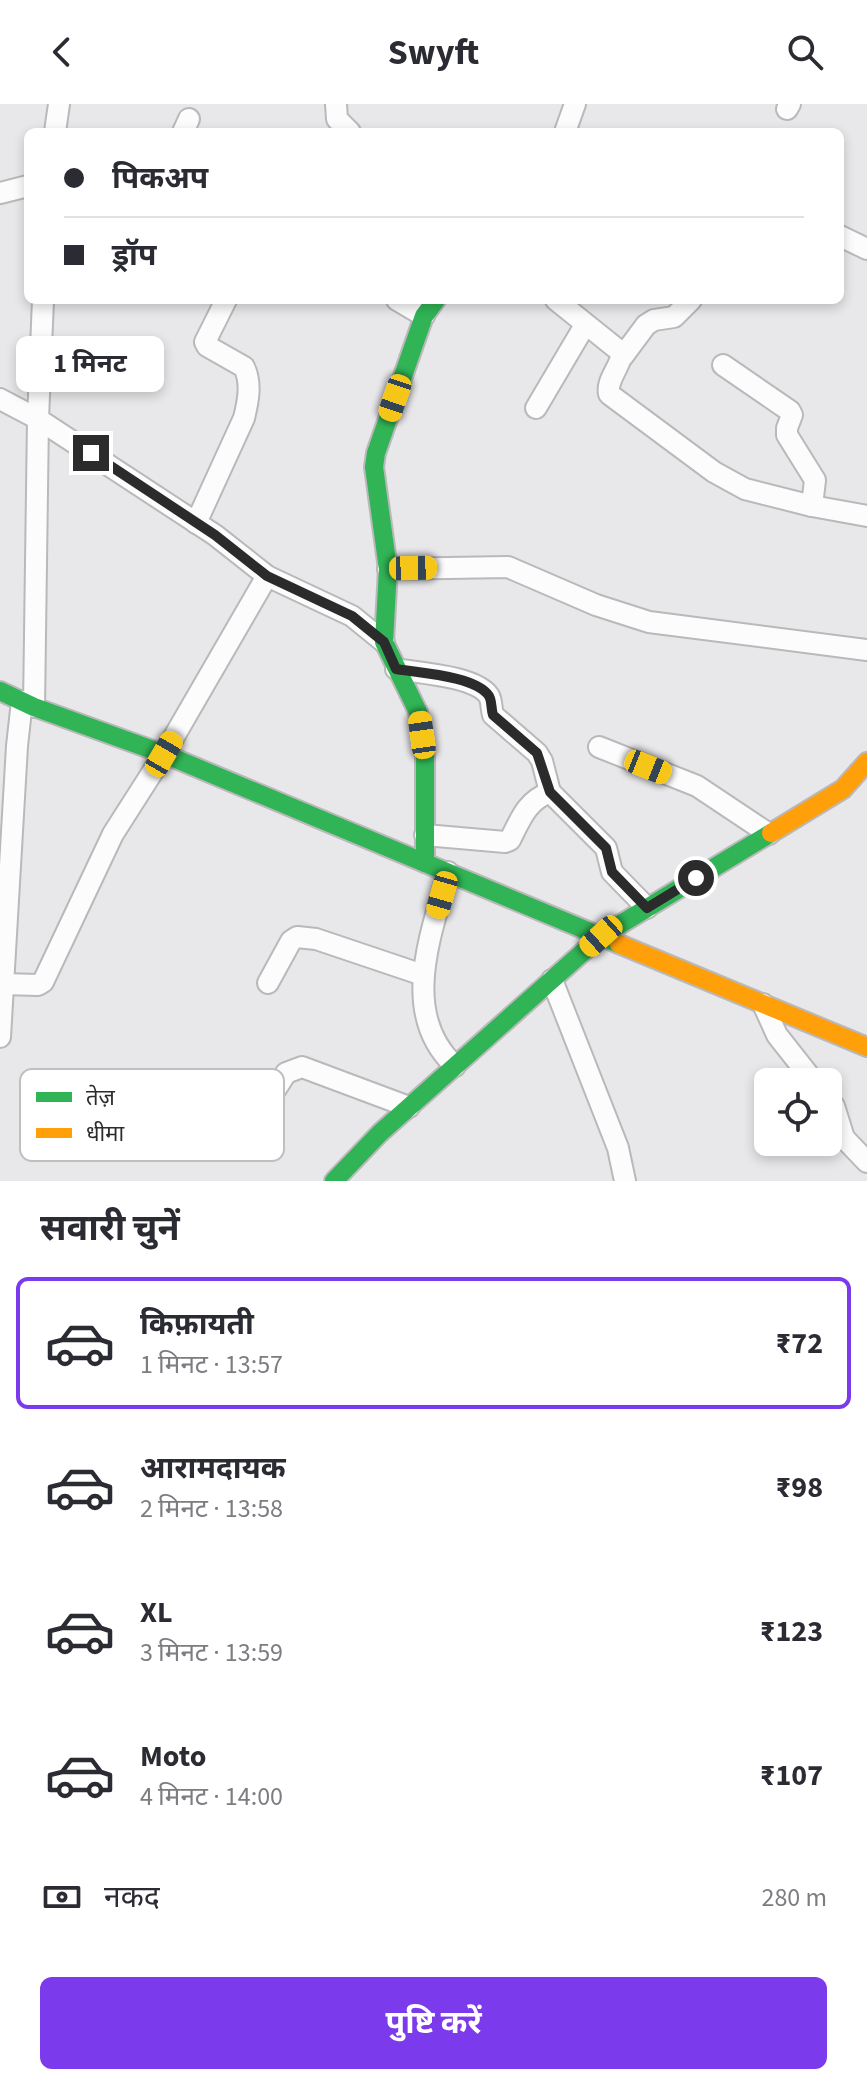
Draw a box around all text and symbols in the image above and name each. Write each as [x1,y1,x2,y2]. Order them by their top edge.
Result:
text: Swyft [388,27,479,78]
icon: back [40,30,84,74]
icon: search [783,30,827,74]
text: पिकअप [112,157,208,200]
text: ड्रॉप [112,234,156,277]
callout: 1 मिनट [17,337,165,393]
text: 1 मिनट [53,345,127,382]
car [376,371,414,425]
route end [73,435,109,471]
car [389,556,437,580]
car [407,710,437,760]
car [142,727,186,781]
car [621,747,675,787]
route start [678,860,714,896]
car [424,869,460,921]
car [575,911,627,961]
map controls [754,1068,842,1156]
button: locate [754,1068,842,1156]
legend [20,1069,284,1161]
text: तेज़ [86,1082,116,1114]
text: धीमा [86,1118,124,1150]
text: सवारी चुनें [40,1203,180,1254]
text: किफ़ायती [140,1303,254,1346]
icon: car [44,1307,116,1379]
text: ₹72 [775,1322,823,1365]
text: 1 मिनट · 13:57 [140,1346,283,1383]
text: आरामदायक [140,1447,286,1490]
icon: car [44,1451,116,1523]
text: ₹98 [775,1466,823,1509]
text: 2 मिनट · 13:58 [140,1490,283,1527]
text: XL [140,1591,173,1634]
icon: car [44,1595,116,1667]
text: ₹123 [760,1610,823,1653]
text: 3 मिनट · 13:59 [140,1634,283,1671]
text: Moto [140,1735,206,1778]
icon: car [44,1739,116,1811]
text: ₹107 [760,1754,823,1797]
text: 4 मिनट · 14:00 [140,1778,283,1815]
icon: cash [40,1875,84,1919]
text: नकद [104,1876,160,1919]
text: 280 m [761,1879,827,1916]
button: पुष्टि करें [40,1977,827,2069]

